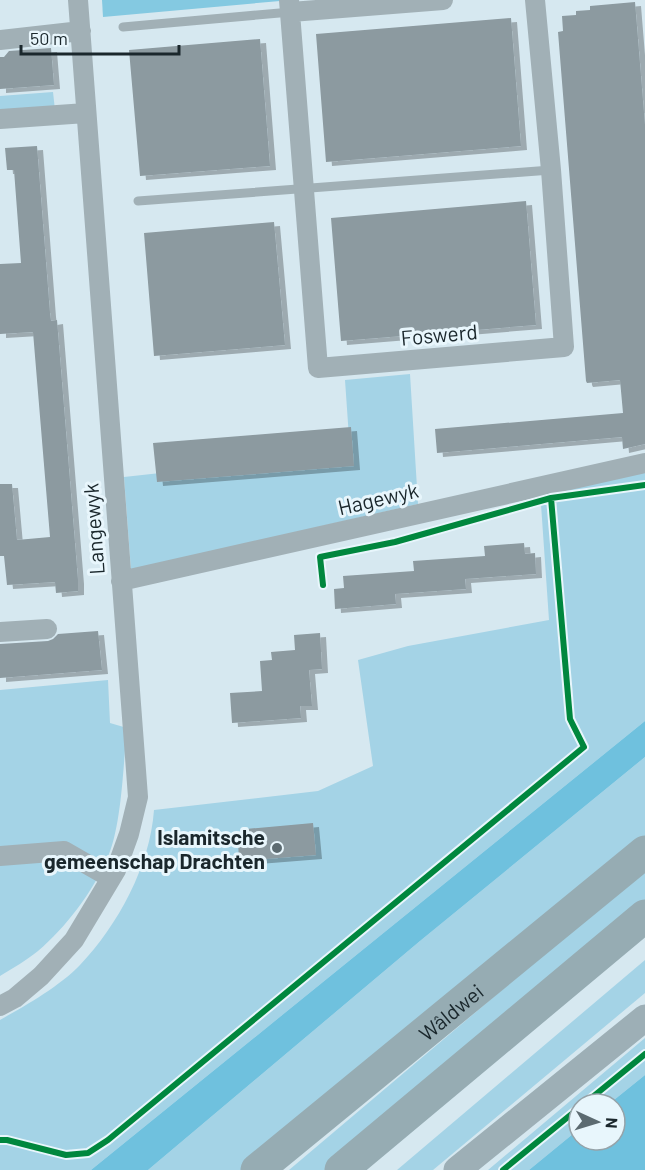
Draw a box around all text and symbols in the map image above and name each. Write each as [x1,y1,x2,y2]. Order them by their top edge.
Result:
scale bar [21,18,178,56]
text: 50 m [30,27,68,49]
street label: Foswerd [400,318,478,350]
street label: Hagewyk [335,477,421,519]
street label: Langewyk [77,482,109,576]
place label: Islamitsche gemeenschap Drachten [44,824,265,873]
marker: Islamitsche gemeenschap Drachten [270,841,284,855]
street label: Wâldwei [413,978,488,1045]
north arrow [567,1092,627,1152]
text: N [603,1117,622,1129]

